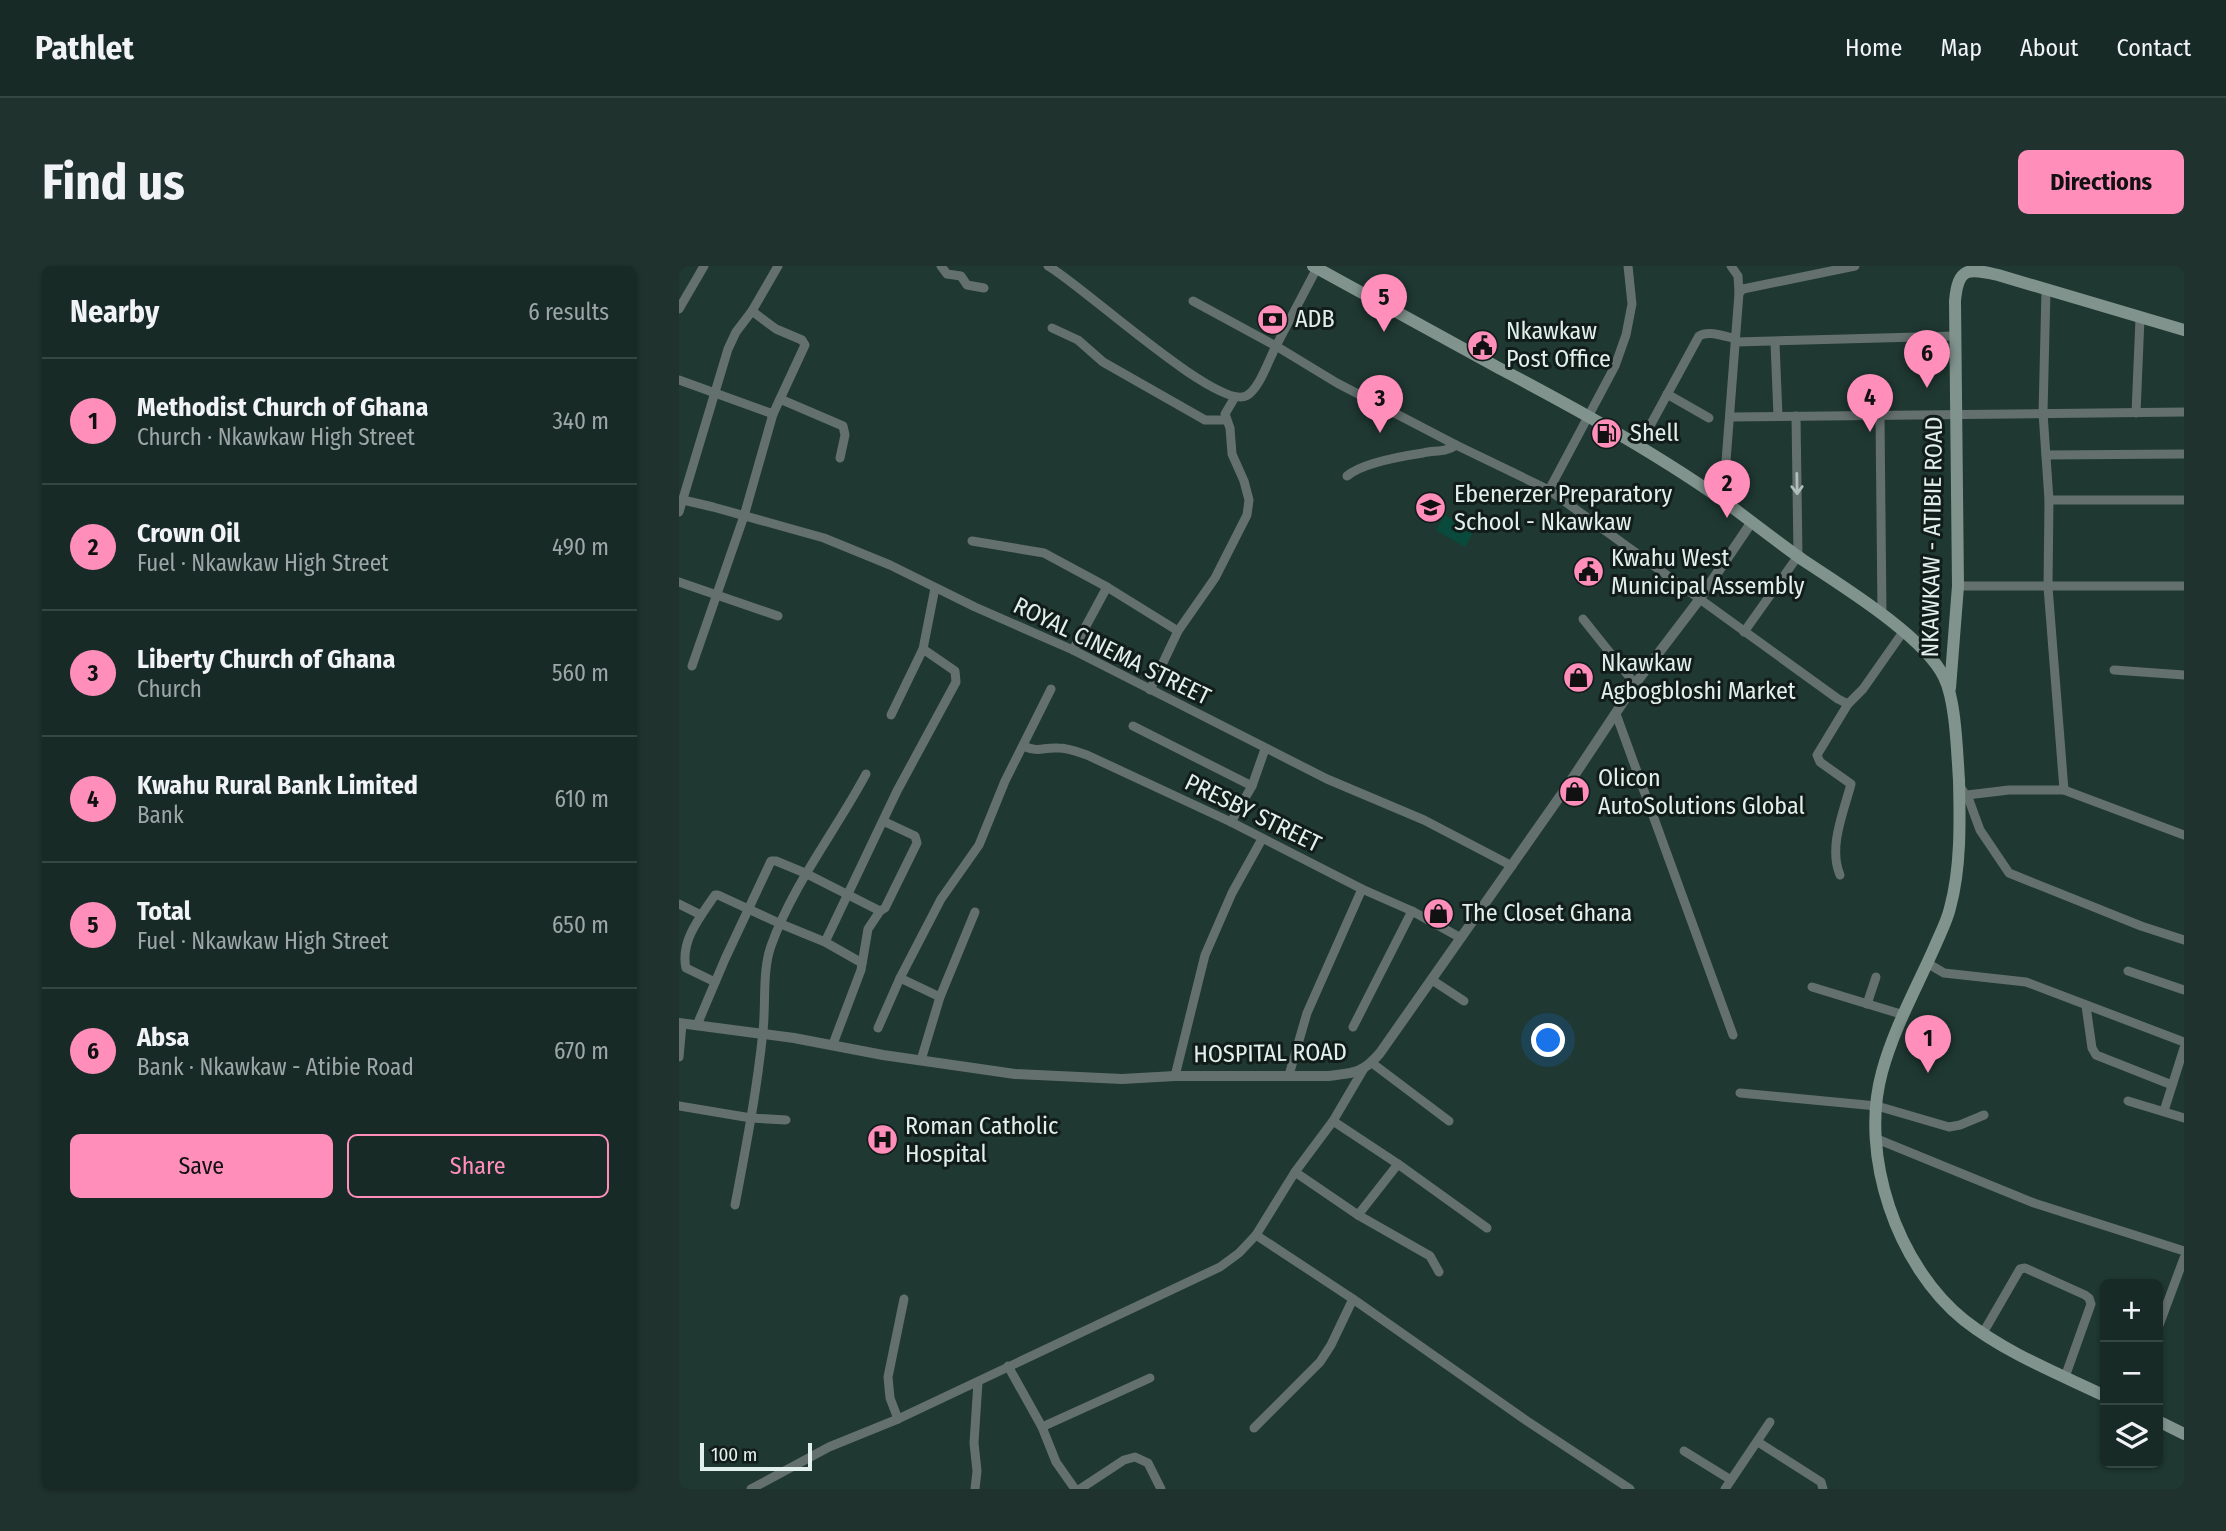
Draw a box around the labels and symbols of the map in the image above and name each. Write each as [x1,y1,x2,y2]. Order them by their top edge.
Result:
pin: 5 [1361,274,1407,332]
bank icon: ADB [1255,302,1289,336]
place label: ADB [1295,305,1335,333]
place label: Nkawkaw Post Office [1506,317,1611,373]
public building icon: Nkawkaw Post Office [1466,328,1500,362]
pin: 6 [1904,330,1950,388]
pin: 4 [1847,374,1893,432]
pin: 3 [1357,375,1403,433]
fuel station icon: Shell [1590,416,1624,450]
street label: NKAWKAW - ATIBIE ROAD [1916,416,1948,658]
place label: Shell [1630,419,1679,447]
pin: 2 [1704,460,1750,518]
one-way arrow [1790,473,1804,496]
place label: Ebenerzer Preparatory School - Nkawkaw [1454,480,1673,536]
school or university icon: Ebenerzer Preparatory School - Nkawkaw [1414,491,1448,525]
place label: Kwahu West Municipal Assembly [1611,544,1805,600]
public building icon: Kwahu West Municipal Assembly [1571,555,1605,589]
street label: ROYAL CINEMA STREET [1009,591,1215,711]
place label: Nkawkaw Agbogbloshi Market [1601,649,1796,705]
shop icon: Nkawkaw Agbogbloshi Market [1561,660,1595,694]
place label: Olicon AutoSolutions Global [1598,764,1805,820]
street label: PRESBY STREET [1180,768,1326,858]
shop icon: Olicon AutoSolutions Global [1558,775,1592,809]
shop icon: The Closet Ghana [1422,896,1456,930]
place label: The Closet Ghana [1462,899,1632,927]
pin: 1 [1905,1015,1951,1073]
your location [1531,1023,1565,1057]
street label: HOSPITAL ROAD [1193,1038,1347,1068]
place label: Roman Catholic Hospital [905,1112,1058,1168]
hospital icon: Roman Catholic Hospital [865,1123,899,1157]
scale bar [700,1440,812,1472]

